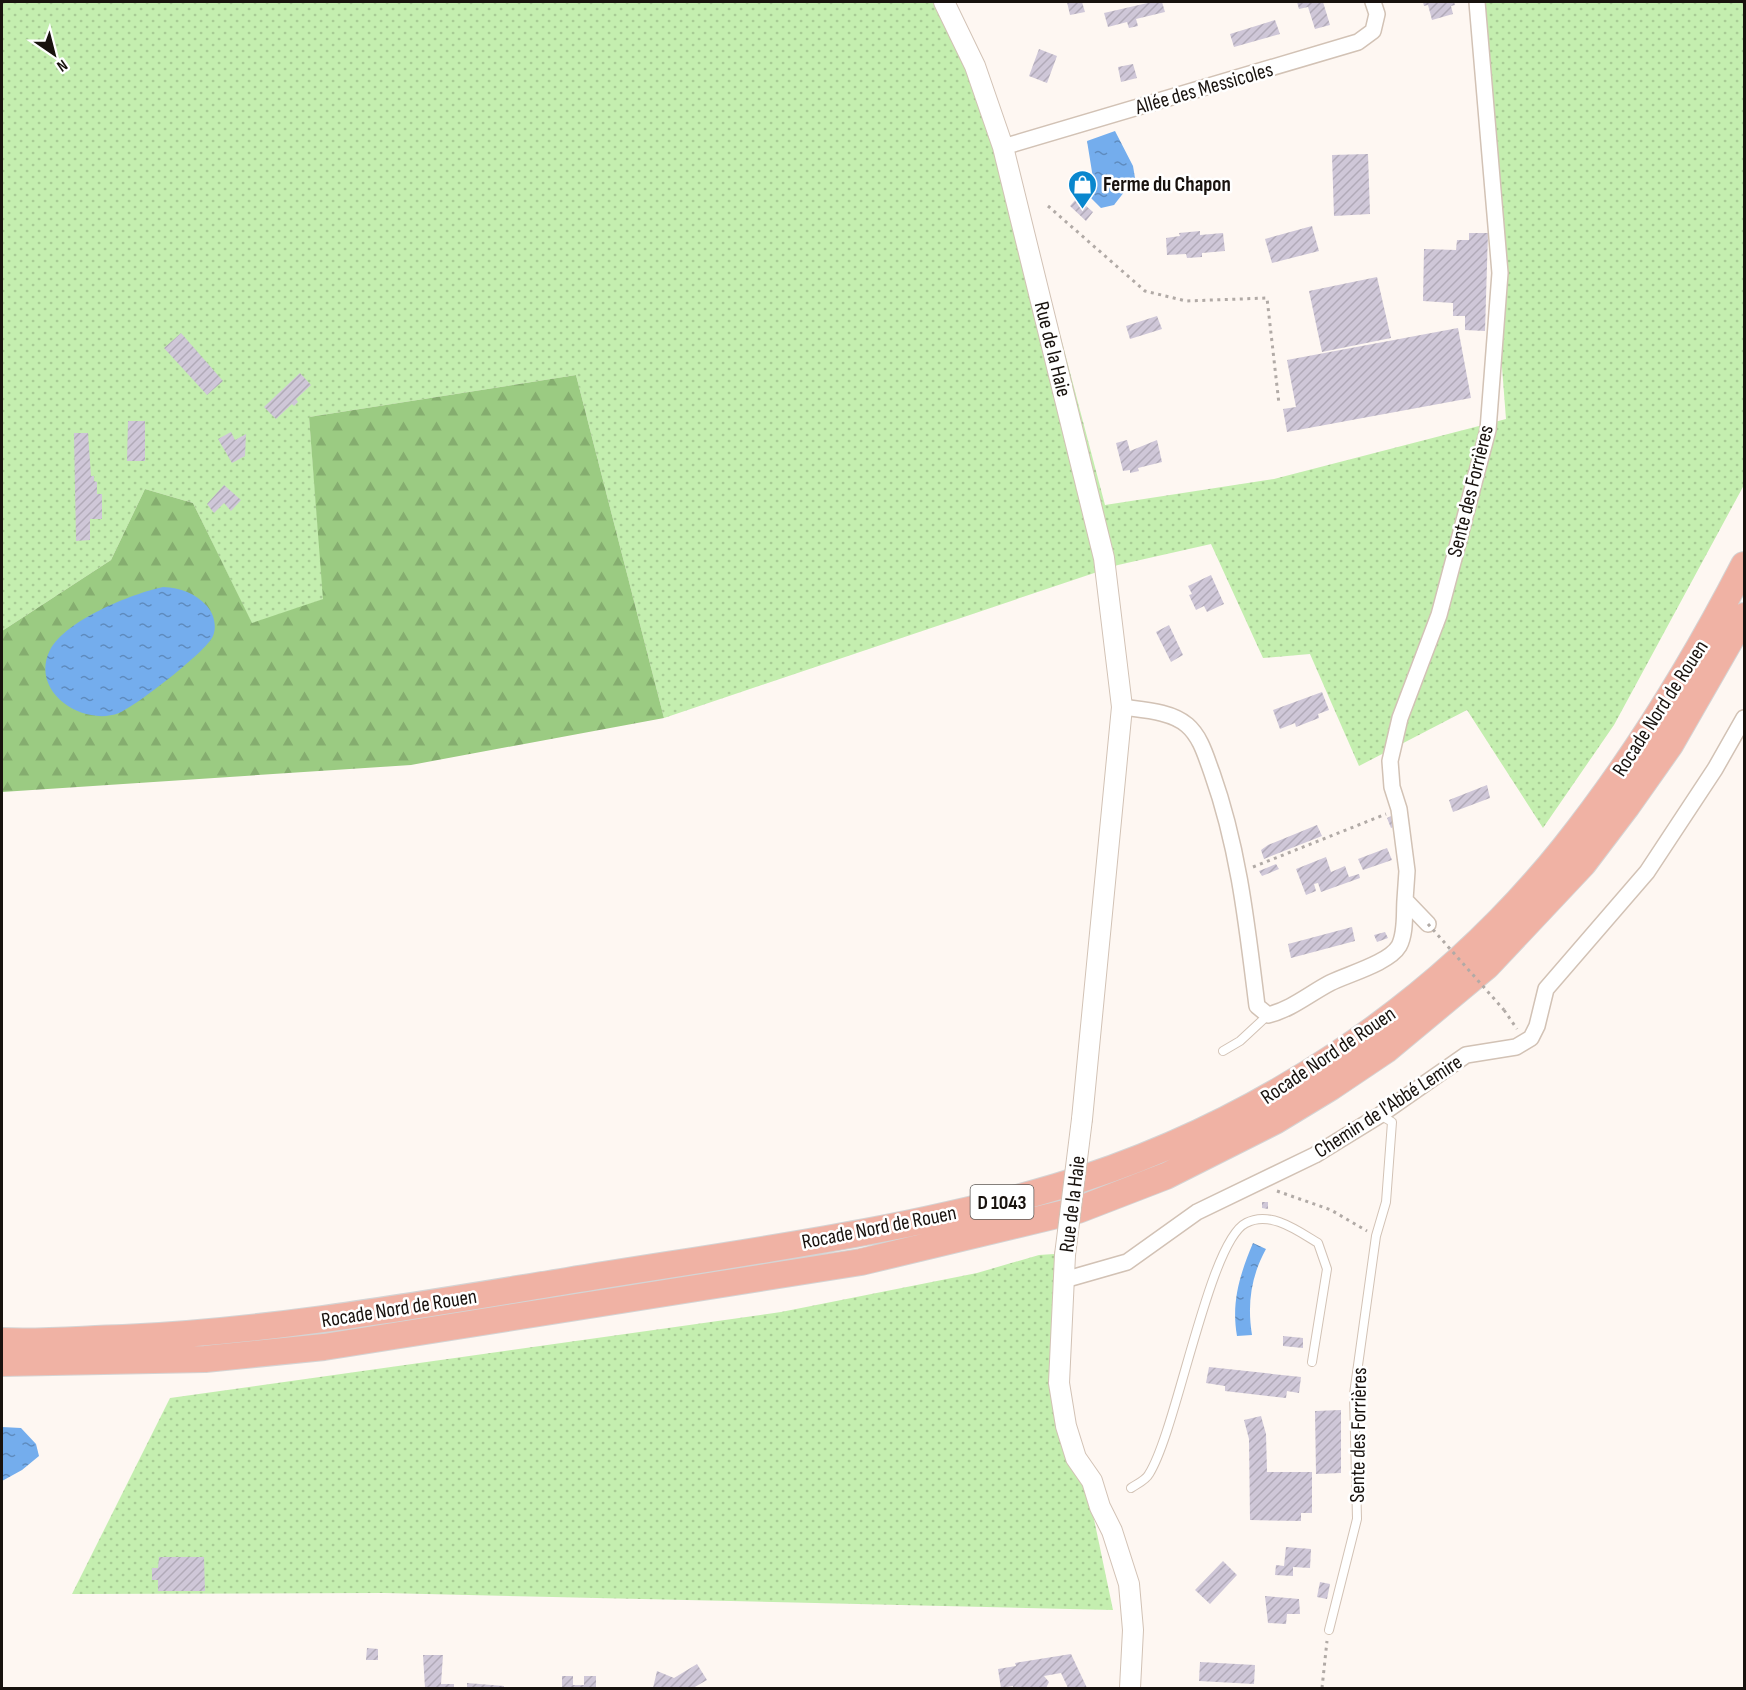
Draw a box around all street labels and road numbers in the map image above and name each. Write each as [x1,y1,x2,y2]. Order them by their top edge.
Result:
street label: Allée des Messicoles [1131,57,1276,120]
street label: Rue de la Haie [1029,299,1076,399]
street label: Sente des Forrières [1442,423,1499,560]
street label: Rocade Nord de Rouen [1607,636,1714,781]
street label: Rocade Nord de Rouen [1256,1001,1400,1110]
street label: Chemin de l'Abbé Lemire [1310,1049,1467,1163]
street label: Rue de la Haie [1054,1154,1091,1254]
road number: D 1043 [970,1185,1034,1219]
street label: Rocade Nord de Rouen [800,1200,959,1255]
street label: Rocade Nord de Rouen [320,1284,479,1333]
street label: Sente des Forrières [1345,1367,1372,1503]

